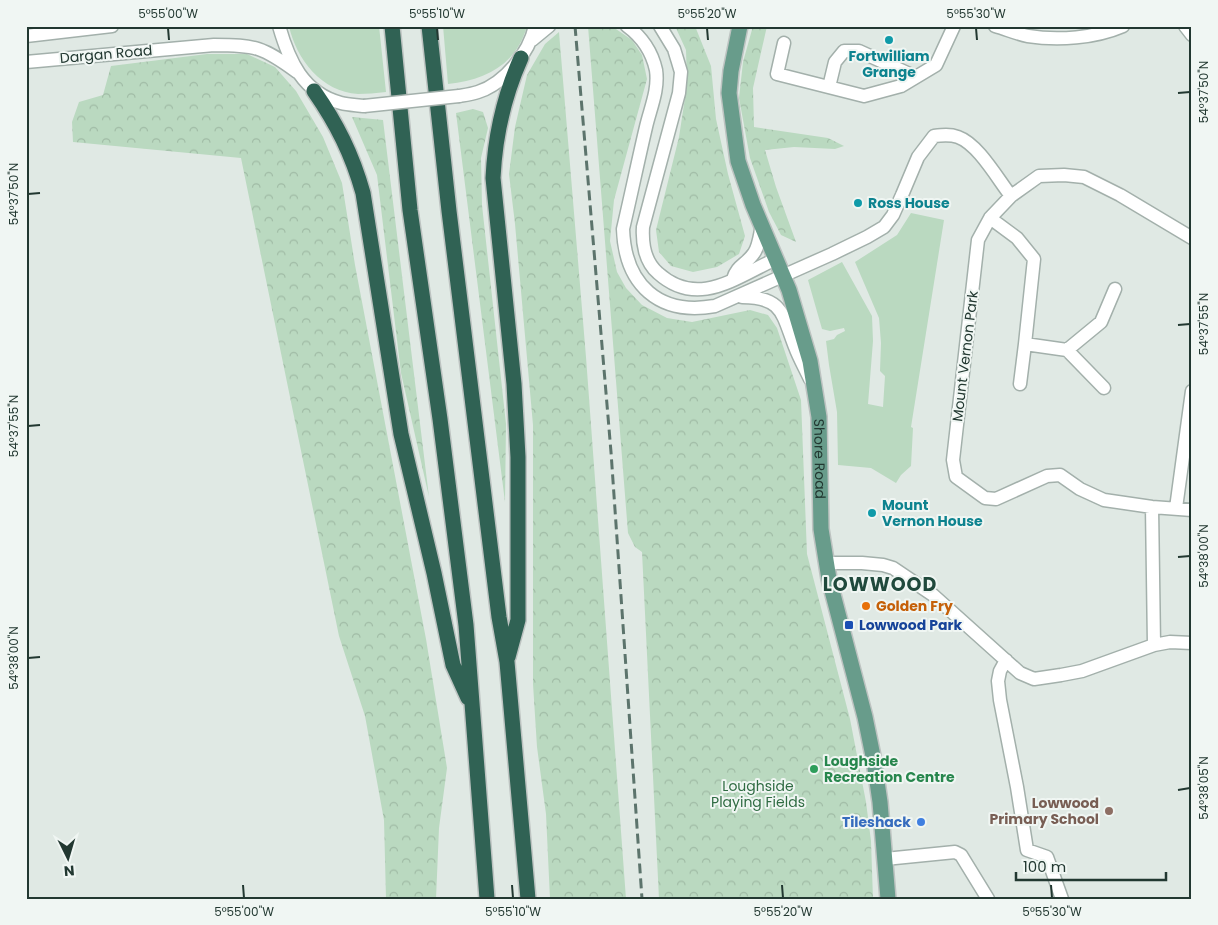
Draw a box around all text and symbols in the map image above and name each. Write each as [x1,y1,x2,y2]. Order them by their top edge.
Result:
text: 5°55'00"W [138,5,198,22]
text: 5°55'10"W [409,5,465,22]
text: 5°55'20"W [677,5,737,22]
text: 5°55'30"W [946,5,1006,22]
marker: Fortwilliam Grange [883,34,895,46]
street label: Dargan Road [59,40,153,68]
place label: Fortwilliam Grange [848,46,930,82]
text: 54°37'50"N [1195,61,1212,123]
text: 54°37'50"N [5,163,22,225]
place label: Ross House [868,193,950,213]
marker: Ross House [852,197,864,209]
street label: Mount Vernon Park [947,289,983,423]
text: 54°37'55"N [1195,293,1212,355]
text: 54°37'55"N [5,395,22,457]
street label: Shore Road [809,419,830,499]
place label: Mount Vernon House [882,495,983,531]
marker: Mount Vernon House [866,507,878,519]
text: 54°38'00"N [1195,524,1212,588]
district label: LOWWOOD [823,571,937,598]
place label: Golden Fry [876,596,953,616]
marker: Golden Fry [860,600,872,612]
place label: Lowwood Park [859,615,962,635]
marker: Lowwood Park [843,619,855,631]
text: 54°38'00"N [5,626,22,690]
place label: Loughside Recreation Centre [824,751,955,787]
text: 54°38'05"N [1195,756,1212,820]
marker: Loughside Recreation Centre [808,763,820,775]
park label: Loughside Playing Fields [711,776,805,812]
place label: Lowwood Primary School [990,793,1099,829]
marker: Lowwood Primary School [1103,805,1115,817]
place label: Tileshack [842,812,911,832]
marker: Tileshack [915,816,927,828]
north arrow [42,832,92,882]
scale bar [1016,850,1166,882]
text: 100 m [1023,856,1066,877]
text: N [63,861,75,881]
text: 5°55'00"W [214,903,274,920]
text: 5°55'10"W [485,903,541,920]
text: 5°55'20"W [753,903,813,920]
text: 5°55'30"W [1022,903,1082,920]

